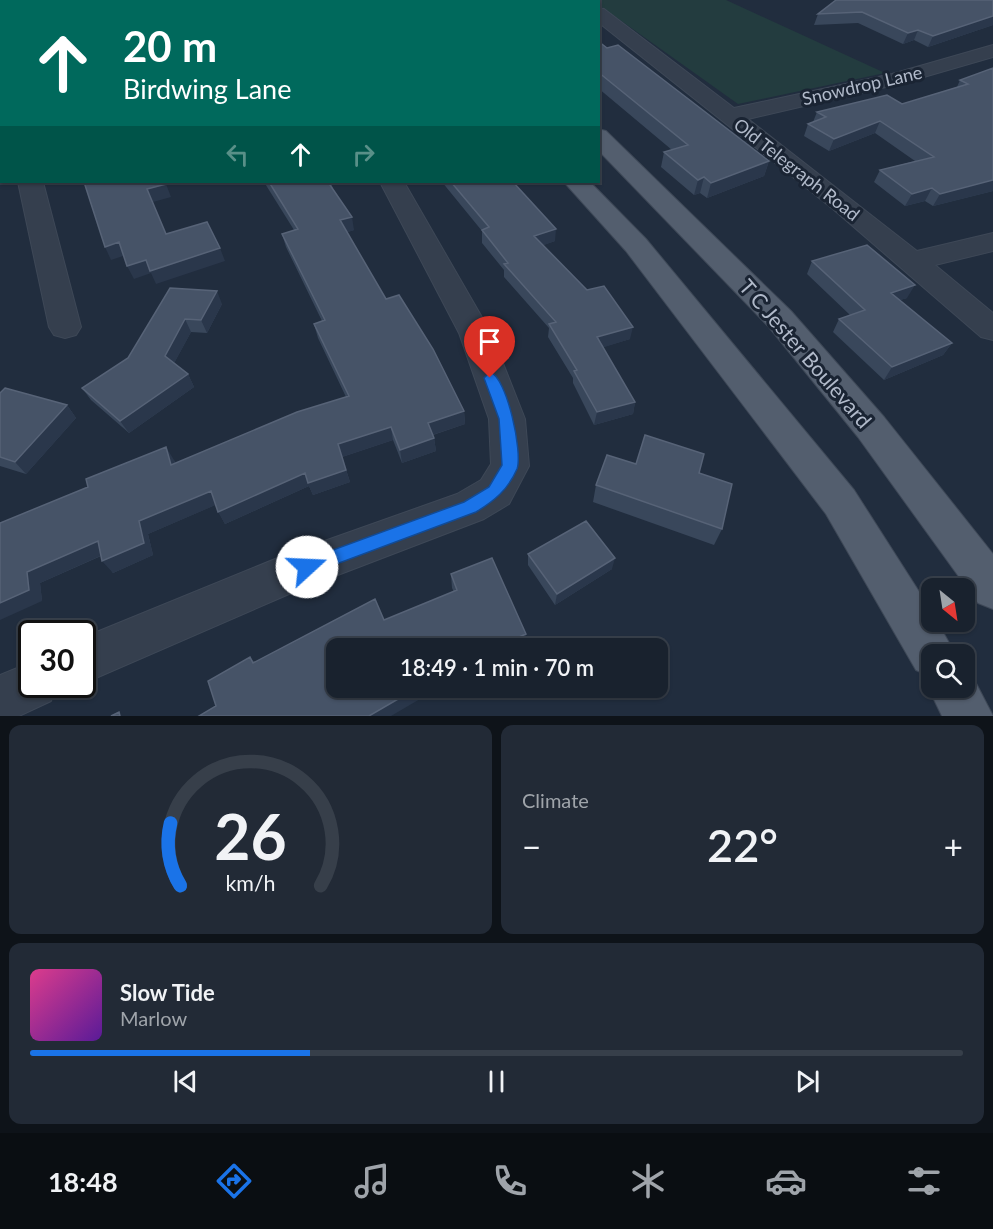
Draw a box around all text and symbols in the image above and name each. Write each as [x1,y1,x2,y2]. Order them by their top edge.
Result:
text: 20 m [123,21,217,71]
icon: ahead [24,24,102,102]
street label: Snowdrop Lane [800,60,924,110]
text: Birdwing Lane [123,72,291,105]
street label: Old Telegraph Road [730,113,864,225]
icon: left [221,138,254,171]
icon: ahead [284,138,317,171]
icon: right [347,138,380,171]
street label: T C Jester Boulevard [735,274,877,432]
pin [464,316,515,378]
icon: arrive [473,325,506,358]
position arrow [275,535,339,599]
north arrow [921,578,975,632]
map controls [921,578,975,698]
speed limit sign: 30 [18,620,96,698]
button: search [921,644,975,698]
text: 18:49 · 1 min · 70 m [400,654,594,681]
text: Climate [522,788,589,812]
text: 26 [214,798,287,873]
text: 22° [707,818,778,872]
text: − [522,826,541,866]
text: + [944,826,963,866]
text: km/h [225,871,276,897]
text: Slow Tide [120,979,215,1006]
text: Marlow [120,1006,187,1030]
icon: previous [169,1065,202,1098]
icon: pause [480,1065,513,1098]
icon: next [791,1065,824,1098]
icon: directions [213,1160,255,1202]
icon: music [351,1160,393,1202]
icon: phone [489,1160,531,1202]
icon: climate [627,1160,669,1202]
icon: car [765,1160,807,1202]
icon: filters [903,1160,945,1202]
text: 18:48 [48,1165,118,1198]

